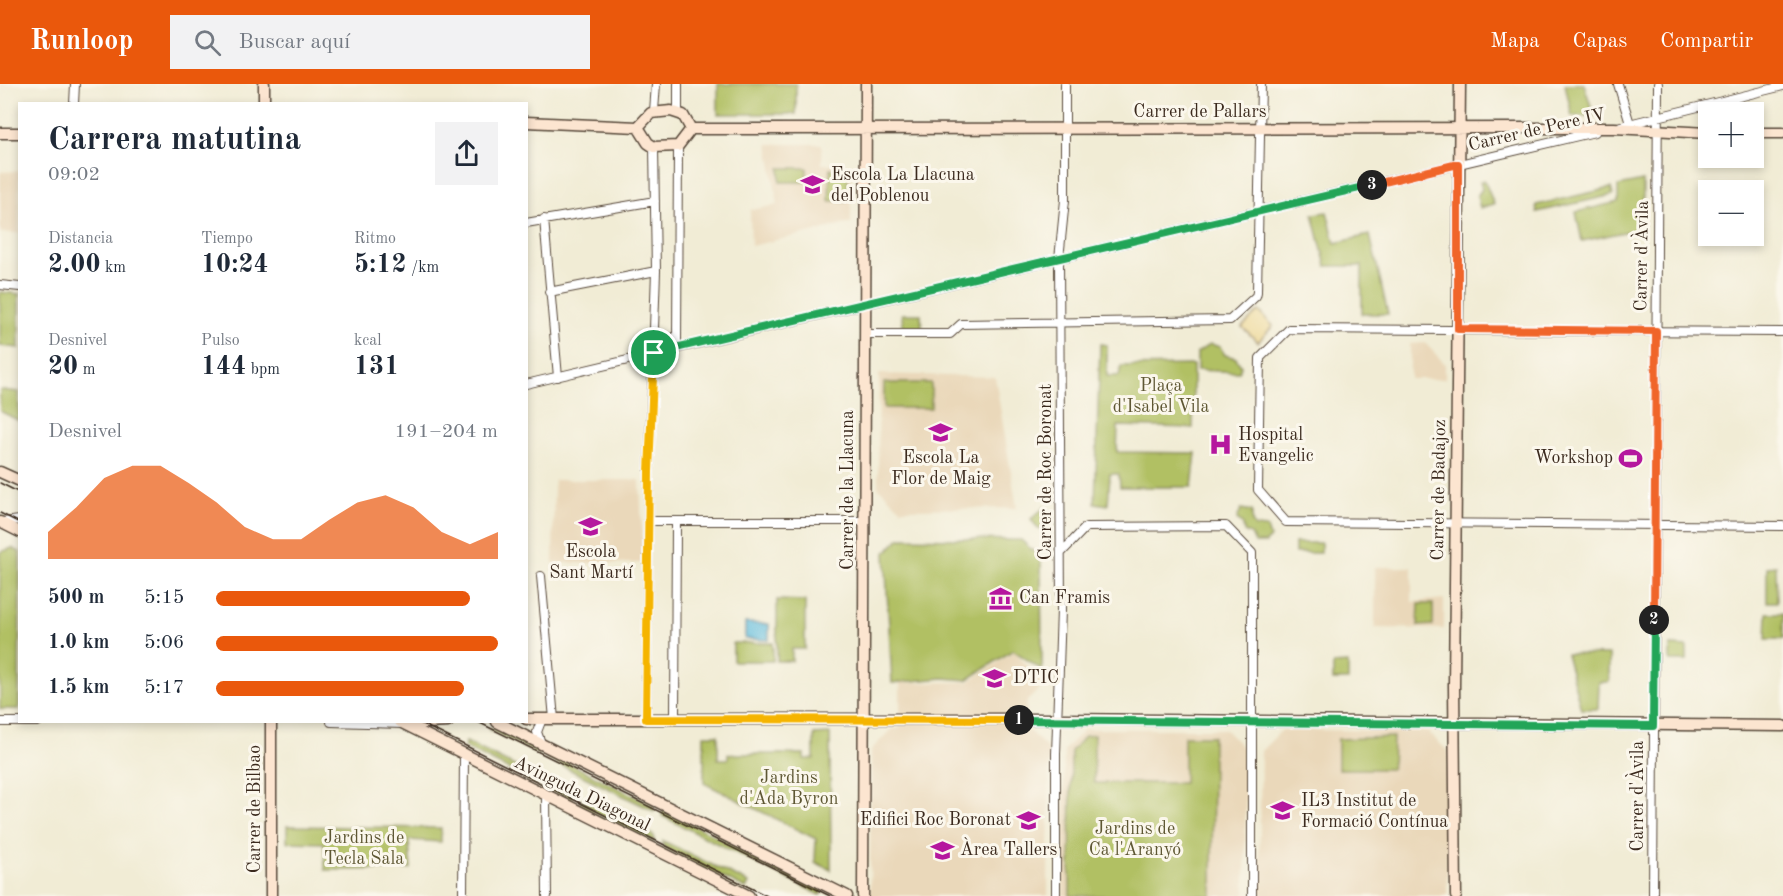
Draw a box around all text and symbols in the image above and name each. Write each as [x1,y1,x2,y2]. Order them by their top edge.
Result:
search box [170,15,590,69]
icon: search [191,26,224,59]
text: Runloop [30,28,134,56]
text: Buscar aquí [239,31,350,53]
text: Mapa [1490,31,1540,52]
text: Capas [1573,31,1627,52]
text: Compartir [1660,31,1753,52]
map controls [1698,102,1764,246]
button: + [1698,102,1764,168]
street label: Carrer de Pallars [1133,103,1267,121]
street label: Carrer de Pere IV [1467,105,1608,155]
button: share [435,122,498,185]
text: Carrera matutina [48,124,301,157]
text: 09:02 [48,165,100,185]
place label: Escola La Llacuna del Poblenou [831,166,975,205]
pin: 3 [1357,170,1387,200]
school or university icon: Escola La Llacuna del Poblenou [800,172,826,198]
text: 3 [1367,177,1377,193]
button: − [1698,180,1764,246]
street label: Carrer d'Àvila [1628,200,1652,312]
text: Distancia [48,231,113,247]
text: Tiempo [201,231,253,247]
text: Ritmo [354,231,396,247]
text: 2.00 [48,252,101,278]
text: 10:24 [201,252,269,278]
text: 5:12 [354,252,407,278]
text: km [101,260,126,276]
text: /km [407,260,439,276]
pin [628,327,679,378]
text: Desnivel [48,333,107,349]
text: Pulso [201,333,240,349]
text: kcal [354,333,382,349]
icon: arrive [637,336,670,369]
text: 20 [48,354,78,380]
text: 144 [201,354,246,380]
text: 131 [354,354,399,380]
text: m [78,362,95,378]
text: bpm [246,362,280,378]
park label: Plaça d'Isabel Vila [1113,377,1209,416]
street label: Carrer de Roc Boronat [1037,384,1055,560]
street label: Carrer de la Llacuna [839,410,857,570]
school or university icon: Escola La Flor de Maig [928,419,954,445]
street label: Carrer de Badajoz [1429,419,1449,561]
text: Desnivel [48,422,122,442]
text: 191–204 m [395,422,498,442]
place label: Hospital Evangelic [1238,426,1314,465]
hospital icon: Hospital Evangelic [1207,432,1233,458]
sports icon: Workshop [1618,445,1644,471]
place label: Escola La Flor de Maig [891,449,991,488]
place label: Workshop [1534,449,1613,467]
school or university icon: Escola Sant Martí [578,513,604,539]
place label: Escola Sant Martí [549,543,633,582]
museum icon: Can Framis [988,585,1014,611]
text: 500 m [48,588,104,608]
text: 5:15 [144,588,184,608]
place label: Can Framis [1019,589,1110,607]
pin: 2 [1639,605,1669,635]
text: 2 [1649,612,1659,628]
text: 1.0 km [48,633,110,653]
text: 5:06 [144,633,184,653]
school or university icon: DTIC [982,665,1008,691]
place label: DTIC [1013,669,1059,687]
text: 1.5 km [48,678,110,698]
text: 5:17 [144,678,184,698]
pin: 1 [1004,705,1034,735]
text: 1 [1014,712,1024,728]
street label: Carrer d'Àvila [1625,740,1647,851]
street label: Carrer de Bilbao [246,745,264,873]
street label: Avinguda Diagonal [511,753,653,835]
park label: Jardins d'Ada Byron [740,769,839,808]
place label: IL3 Institut de Formació Contínua [1301,792,1448,831]
school or university icon: IL3 Institut de Formació Contínua [1270,798,1296,824]
school or university icon: Edifici Roc Boronat [1016,807,1042,833]
place label: Edifici Roc Boronat [860,811,1011,829]
park label: Jardins de Ca l'Aranyó [1089,820,1181,859]
park label: Jardins de Tecla Sala [324,829,404,868]
school or university icon: Àrea Tallers [929,837,955,863]
place label: Àrea Tallers [960,837,1058,859]

